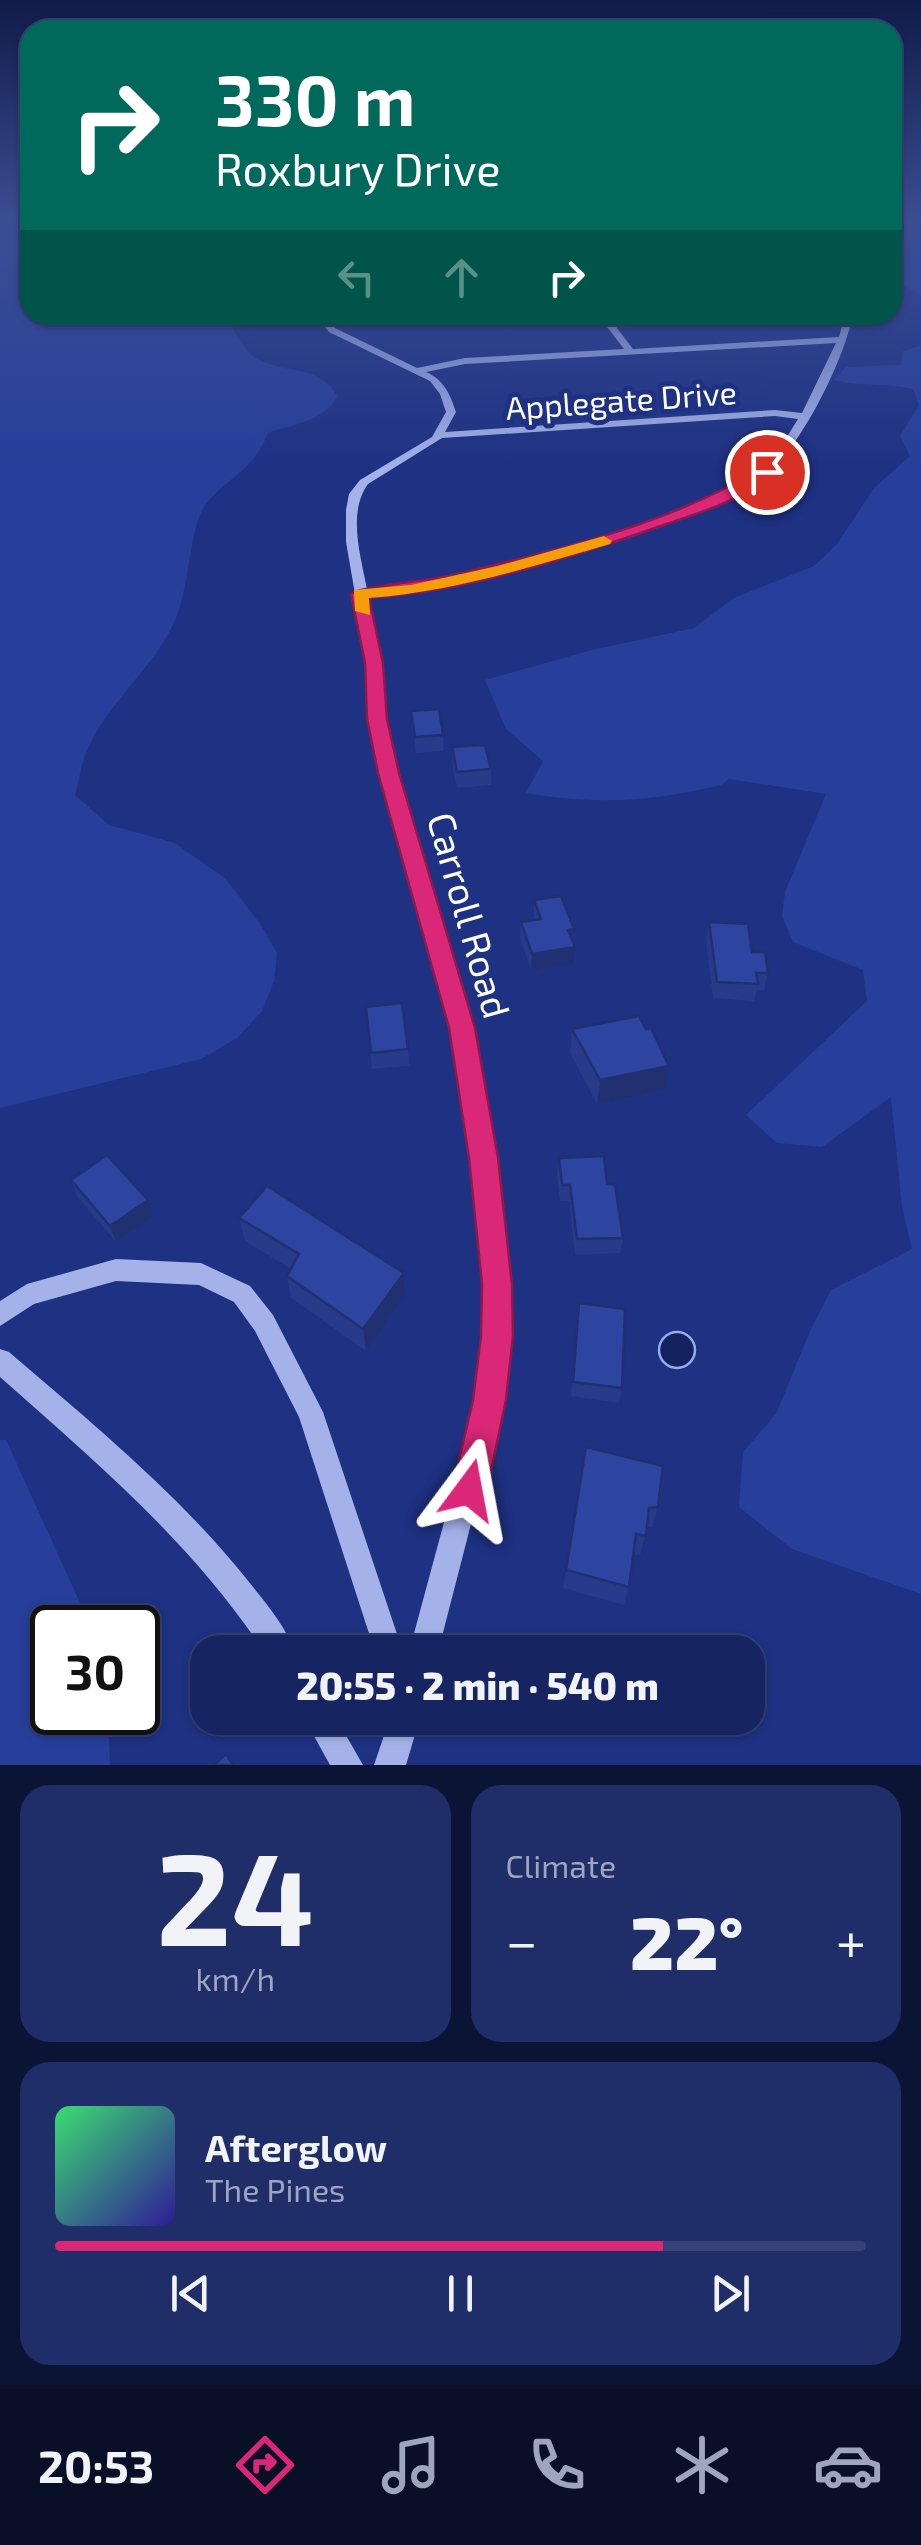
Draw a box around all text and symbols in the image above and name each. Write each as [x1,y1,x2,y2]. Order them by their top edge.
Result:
text: 330 m [215,56,415,140]
icon: right [50,60,180,190]
text: Roxbury Drive [215,141,500,195]
icon: left [329,250,384,305]
icon: ahead [434,250,489,305]
icon: right [539,250,594,305]
street label: Applegate Drive [504,372,738,426]
pin [725,430,810,515]
icon: arrive [740,445,795,500]
street label: Carroll Road [419,807,521,1023]
position arrow [417,1438,521,1542]
speed limit sign: 30 [30,1605,160,1735]
text: 20:55 · 2 min · 540 m [296,1662,659,1708]
text: 24 [156,1816,314,1972]
text: Climate [506,1846,616,1884]
text: 22° [630,1895,744,1985]
text: − [506,1907,538,1973]
text: + [836,1907,866,1973]
text: km/h [196,1959,275,1997]
text: Afterglow [205,2124,387,2170]
text: The Pines [205,2170,345,2208]
icon: previous [163,2266,218,2321]
icon: pause [433,2266,488,2321]
icon: next [703,2266,758,2321]
icon: directions [230,2430,300,2500]
icon: music [376,2430,446,2500]
icon: phone [522,2430,592,2500]
icon: climate [667,2430,737,2500]
icon: car [813,2430,883,2500]
text: 20:53 [38,2438,154,2492]

